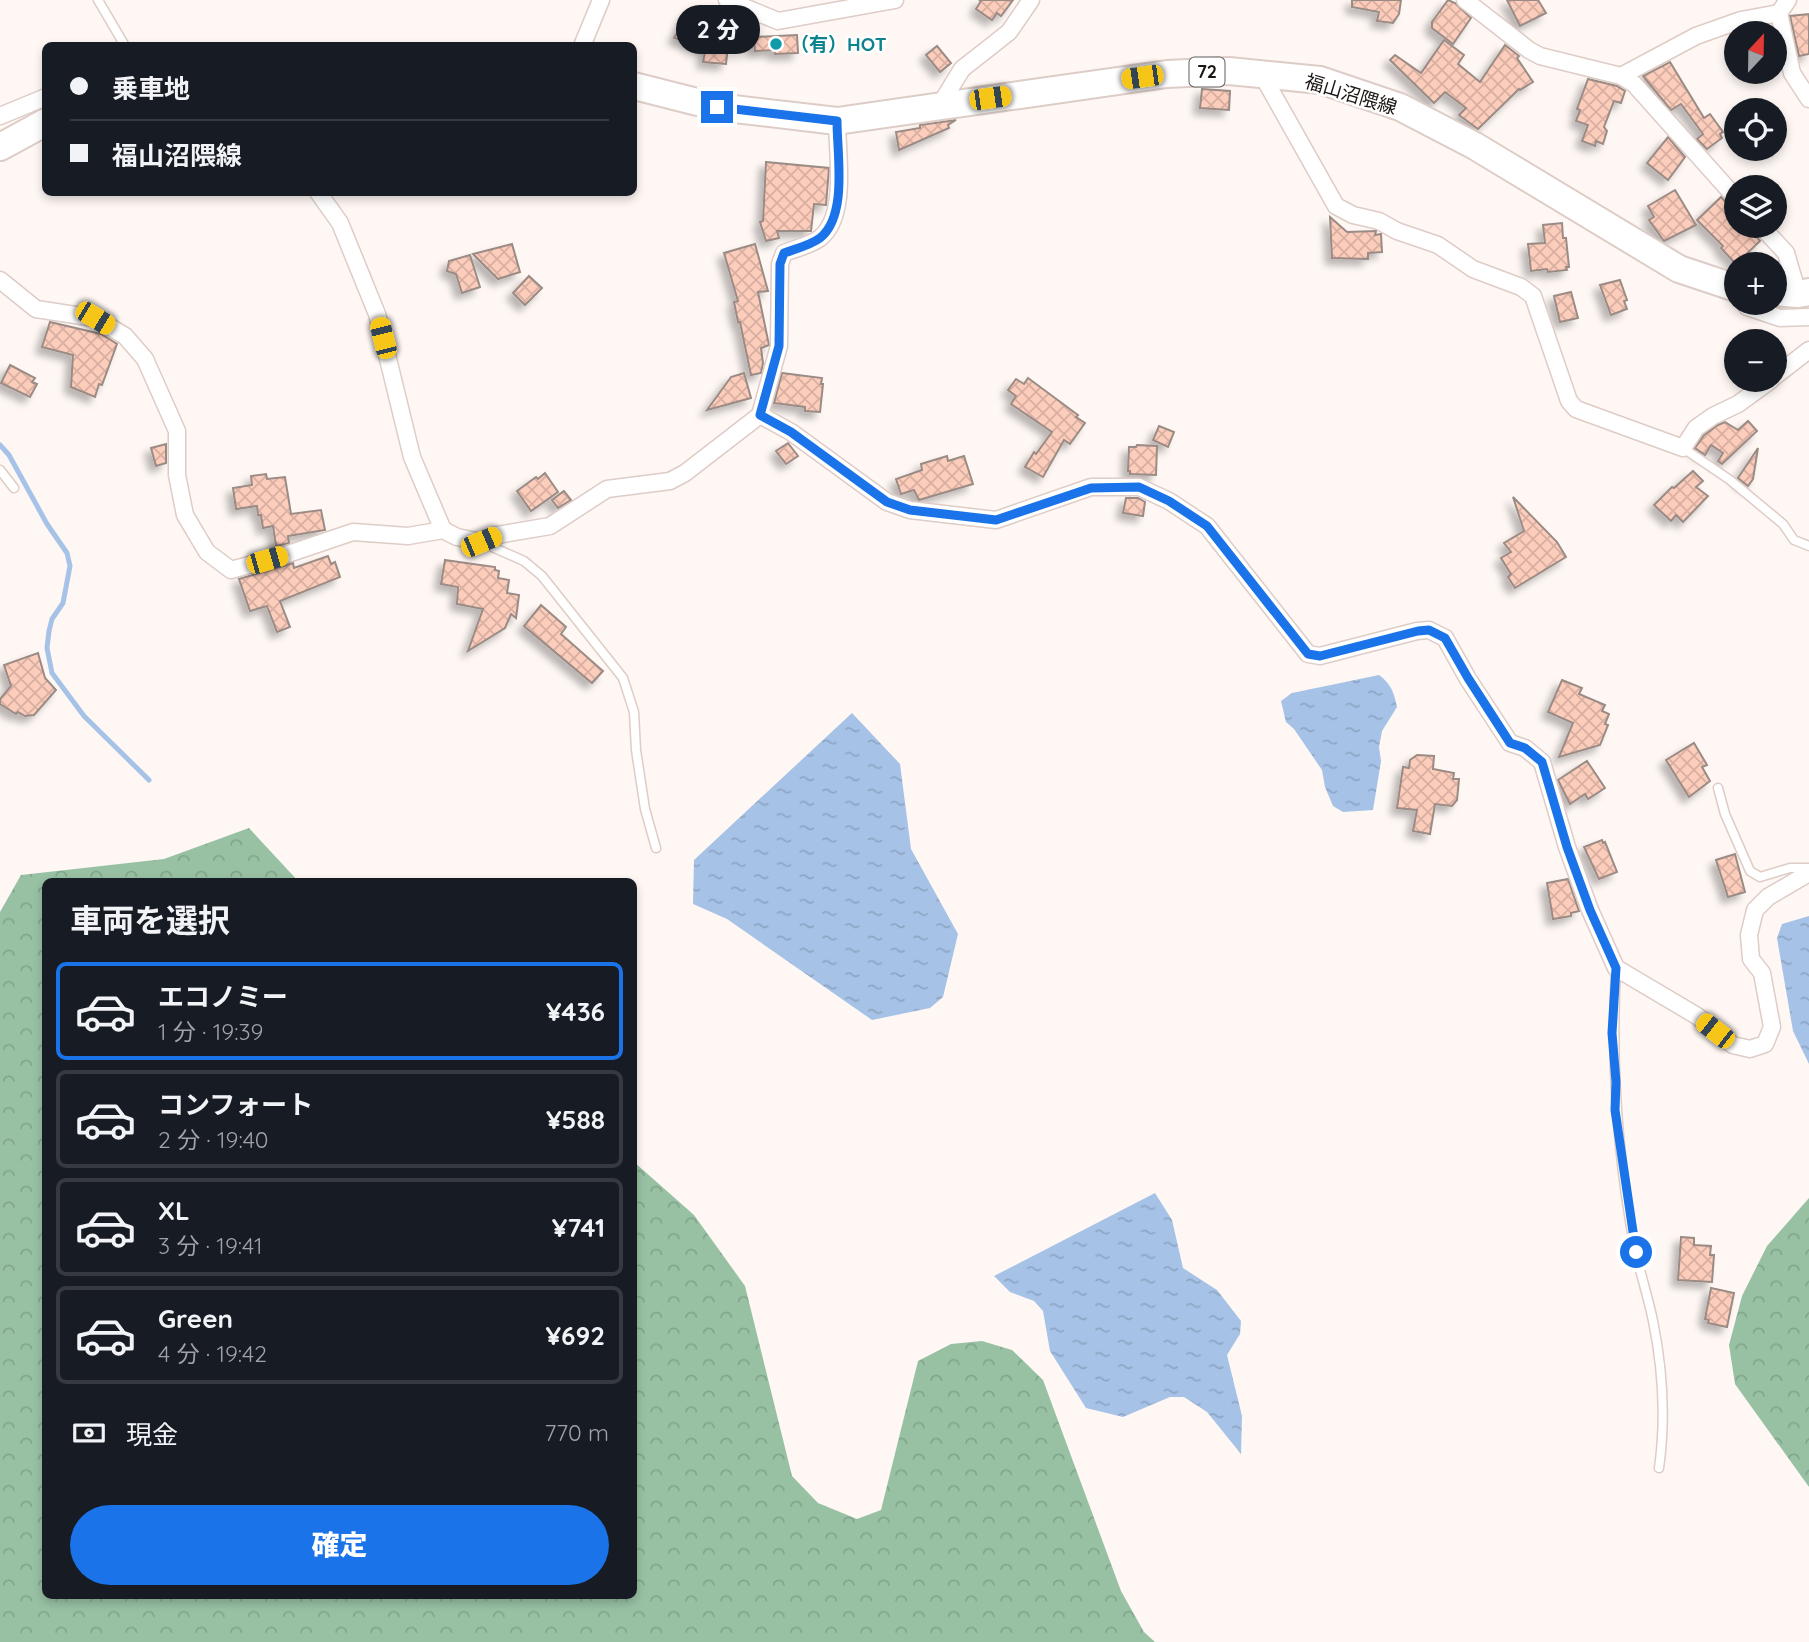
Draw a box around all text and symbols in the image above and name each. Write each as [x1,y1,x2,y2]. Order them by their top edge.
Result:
callout: 2 分 [675,6,759,55]
text: 2 分 [697,15,739,44]
north arrow [1724,21,1787,84]
map controls [1724,21,1787,392]
place label: （有）HOT [790,32,887,56]
marker: （有）HOT [768,36,784,52]
road number: 72 [1190,58,1224,86]
car [1120,64,1165,90]
street label: 福山沼隈線 [1302,69,1400,119]
text: 乗車地 [112,72,190,105]
car [968,85,1013,111]
route end [701,91,733,123]
button: locate [1724,98,1787,161]
text: 福山沼隈線 [112,139,242,172]
button: layers [1724,175,1787,238]
button: + [1724,252,1787,315]
car [72,298,119,338]
car [368,315,399,361]
button: − [1724,329,1787,392]
car [458,524,505,560]
car [244,544,291,576]
text: 車両を選択 [70,900,230,940]
icon: car [74,980,137,1043]
text: エコノミー [158,980,288,1013]
text: ¥436 [546,995,605,1028]
car [1692,1010,1739,1052]
text: 1 分 · 19:39 [158,1017,263,1046]
icon: car [74,1088,137,1151]
text: コンフォート [158,1088,313,1121]
text: ¥588 [546,1103,605,1136]
text: 2 分 · 19:40 [158,1125,269,1154]
text: XL [158,1194,190,1227]
icon: car [74,1196,137,1259]
text: ¥741 [552,1211,605,1244]
text: 3 分 · 19:41 [158,1231,262,1260]
route start [1620,1236,1652,1268]
text: Green [158,1302,233,1335]
icon: car [74,1304,137,1367]
text: ¥692 [546,1319,605,1352]
text: 4 分 · 19:42 [158,1339,267,1368]
icon: cash [70,1414,108,1452]
text: 現金 [126,1418,178,1451]
text: 770 m [544,1418,609,1447]
button: 確定 [70,1505,609,1585]

